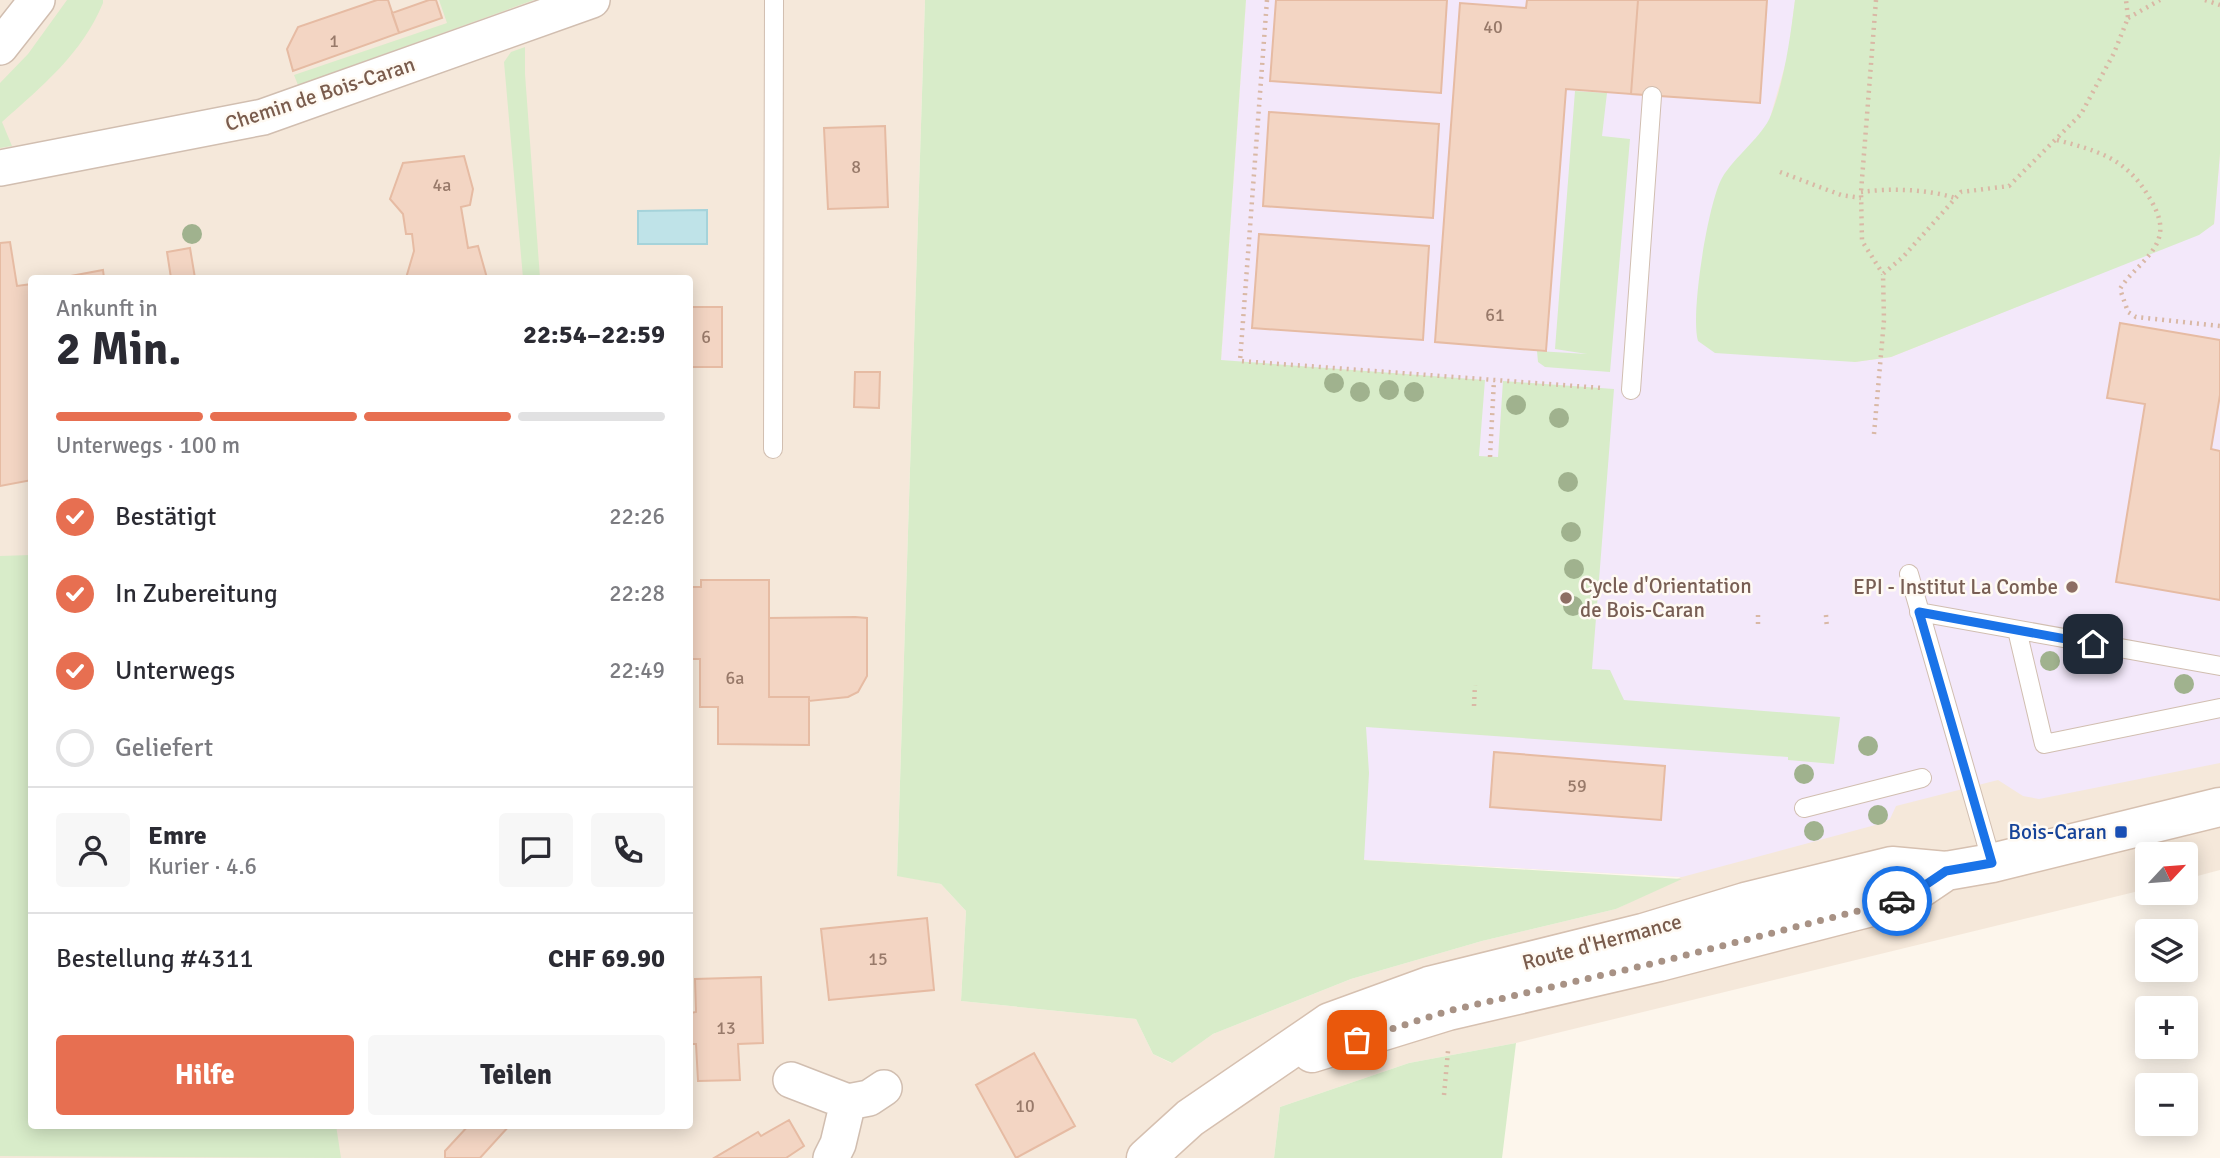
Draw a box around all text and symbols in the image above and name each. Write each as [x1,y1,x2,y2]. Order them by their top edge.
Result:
house number: 40 [1483,16,1503,38]
house number: 1 [329,30,339,52]
street label: Chemin de Bois-Caran [222,51,418,137]
house number: 8 [851,156,861,178]
house number: 4a [433,174,451,196]
text: Ankunft in [56,294,158,323]
house number: 61 [1485,304,1505,326]
text: 22:54–22:59 [523,319,665,351]
text: 2 Min. [56,321,181,377]
house number: 6 [701,326,711,348]
text: Unterwegs · 100 m [56,431,240,460]
icon: check [56,498,94,536]
text: Bestätigt [115,501,216,533]
text: 22:26 [609,502,665,531]
place label: Cycle d'Orientation de Bois-Caran [1580,573,1752,623]
place label: EPI - Institut La Combe [1853,574,2058,600]
icon: check [56,575,94,613]
text: In Zubereitung [115,578,278,610]
text: 22:28 [609,579,665,608]
marker: EPI - Institut La Combe [2064,579,2080,595]
marker: Cycle d'Orientation de Bois-Caran [1558,590,1574,606]
pin [2063,614,2123,674]
icon: home [2074,625,2112,663]
icon: check [56,652,94,690]
text: Unterwegs [115,655,235,687]
text: 22:49 [609,656,665,685]
house number: 6a [726,667,744,689]
text: Geliefert [115,732,213,764]
house number: 59 [1567,775,1587,797]
button: person [56,813,130,887]
button: chat [499,813,573,887]
button: phone [591,813,665,887]
place label: Bois-Caran [2008,819,2107,845]
text: Emre [148,820,207,852]
marker: Bois-Caran [2113,824,2129,840]
north arrow [2135,842,2198,905]
map controls [2135,842,2198,1136]
text: Kurier · 4.6 [148,852,257,881]
courier [1862,866,1932,936]
icon: car [1878,882,1916,920]
street label: Route d'Hermance [1519,908,1685,976]
button: layers [2135,919,2198,982]
text: Bestellung #4311 [56,943,253,975]
text: CHF 69.90 [548,943,665,975]
house number: 15 [868,948,888,970]
button: + [2135,996,2198,1059]
pin [1327,1010,1387,1070]
house number: 13 [716,1017,736,1039]
icon: bag [1338,1021,1376,1059]
button: Hilfe [56,1035,354,1115]
button: Teilen [368,1035,665,1115]
button: − [2135,1073,2198,1136]
house number: 10 [1015,1095,1035,1117]

